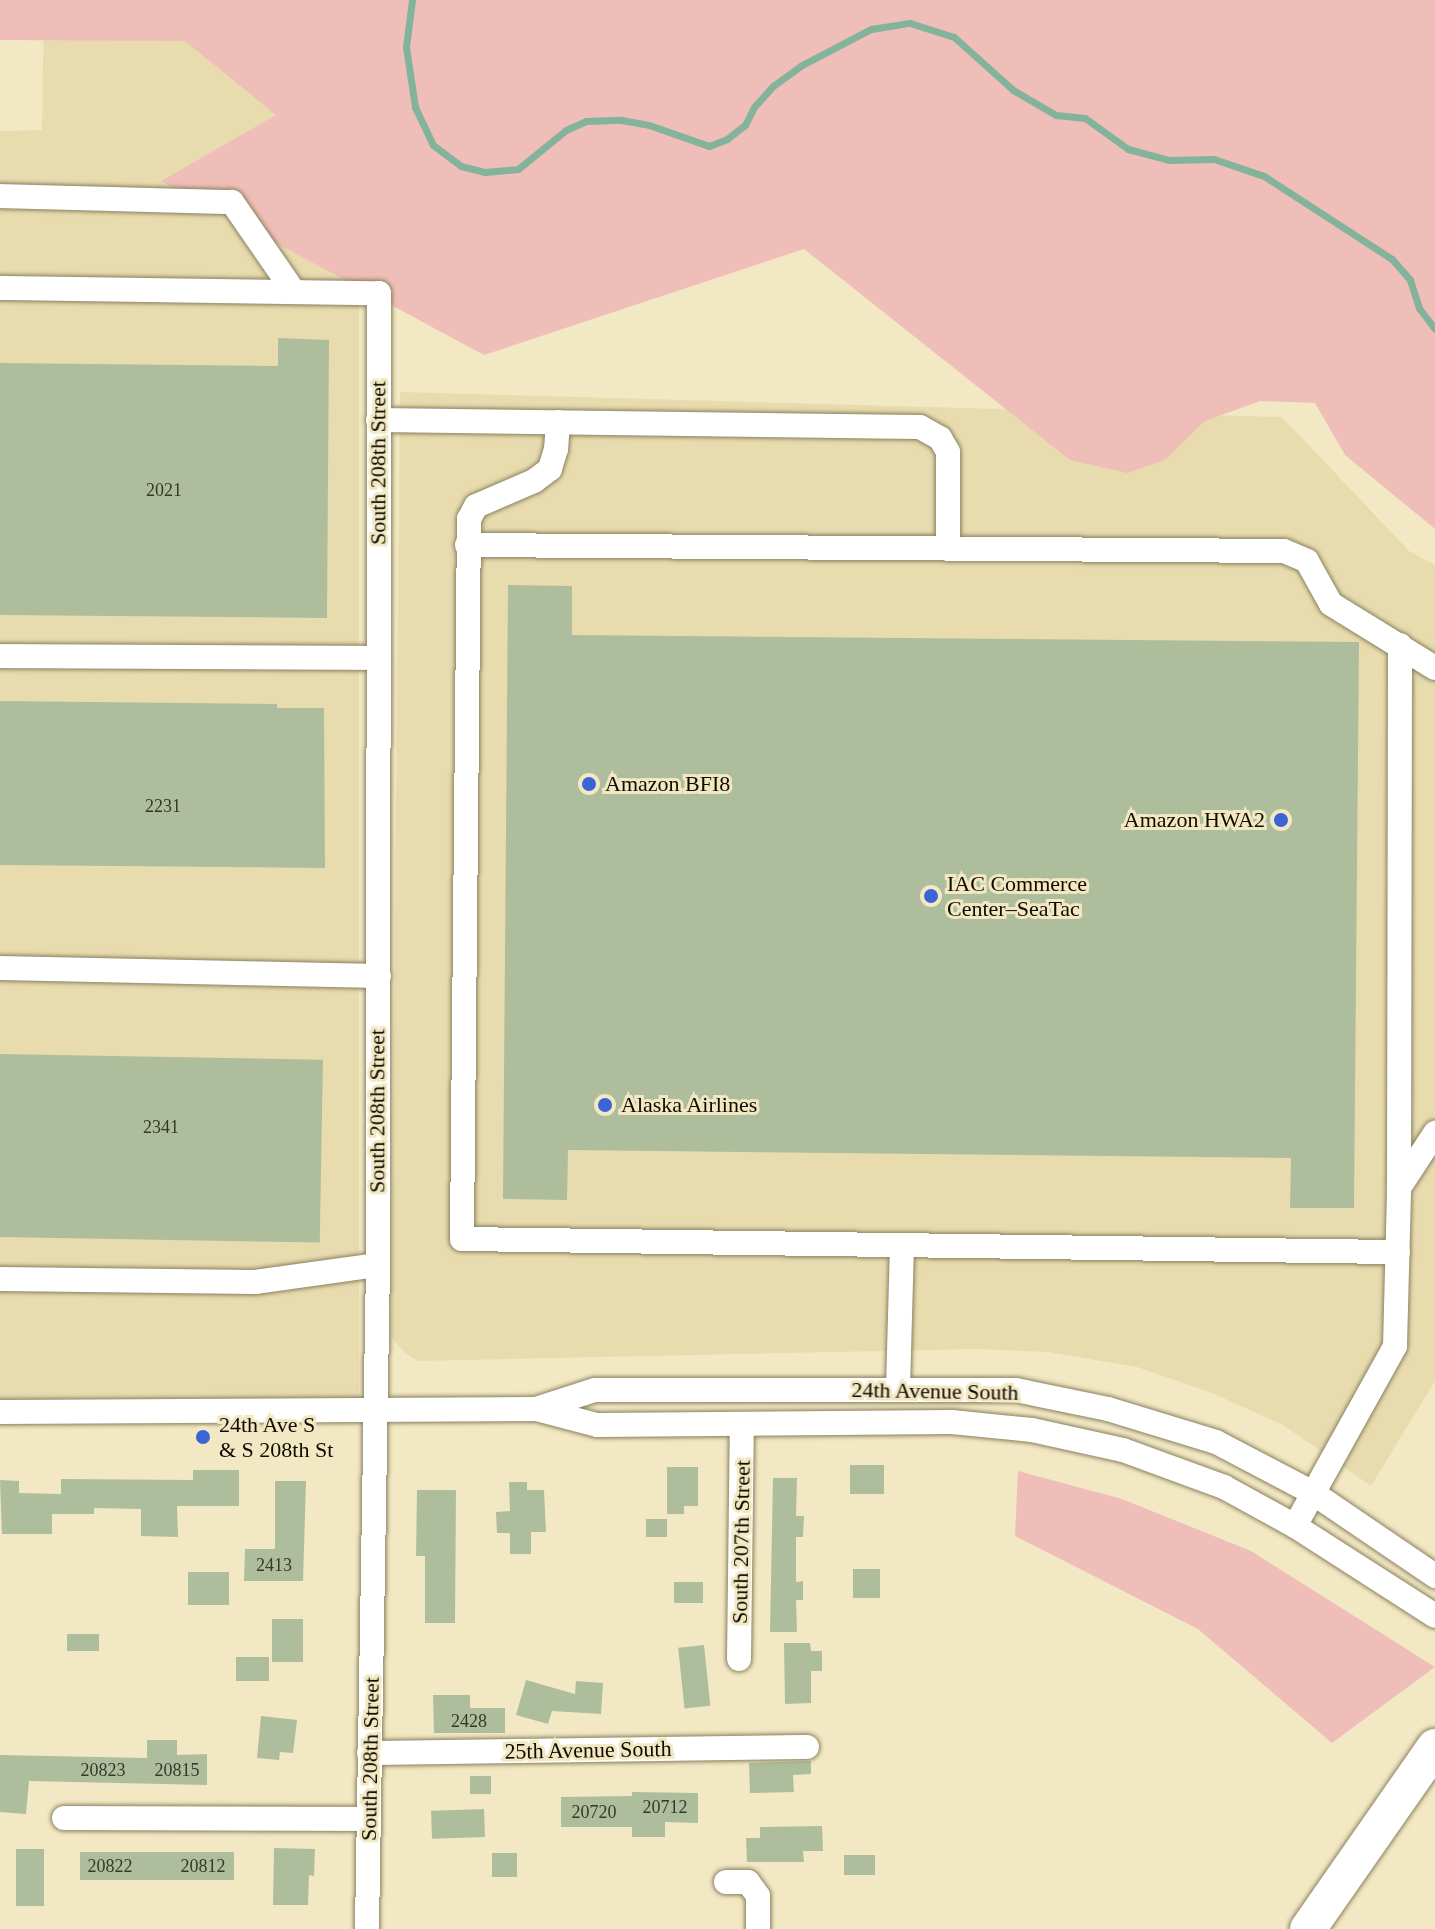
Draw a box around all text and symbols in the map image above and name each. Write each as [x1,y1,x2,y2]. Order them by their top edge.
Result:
street label: South 208th Street [365,381,391,545]
house number: 2021 [146,479,182,501]
place label: Amazon BFI8 [605,771,730,797]
marker: Amazon BFI8 [580,775,598,793]
house number: 2231 [145,795,181,817]
place label: Amazon HWA2 [1124,807,1265,833]
marker: Amazon HWA2 [1272,811,1290,829]
place label: IAC Commerce Center–SeaTac [947,870,1087,922]
marker: IAC Commerce Center–SeaTac [922,887,940,905]
street label: South 208th Street [364,1029,390,1193]
place label: Alaska Airlines [621,1092,758,1118]
marker: Alaska Airlines [596,1096,614,1114]
house number: 2341 [143,1116,179,1138]
street label: 24th Avenue South [851,1376,1019,1406]
place label: 24th Ave S & S 208th St [219,1411,333,1462]
marker: 24th Ave S & S 208th St [194,1428,212,1446]
street label: South 207th Street [726,1460,756,1624]
house number: 2413 [256,1554,292,1576]
street label: South 208th Street [355,1677,385,1841]
house number: 2428 [451,1710,487,1732]
street label: 25th Avenue South [504,1735,672,1765]
house number: 20823 [80,1759,126,1781]
house number: 20815 [154,1759,200,1781]
house number: 20712 [642,1796,688,1818]
house number: 20720 [572,1801,616,1823]
house number: 20822 [88,1855,132,1877]
house number: 20812 [180,1855,226,1877]

